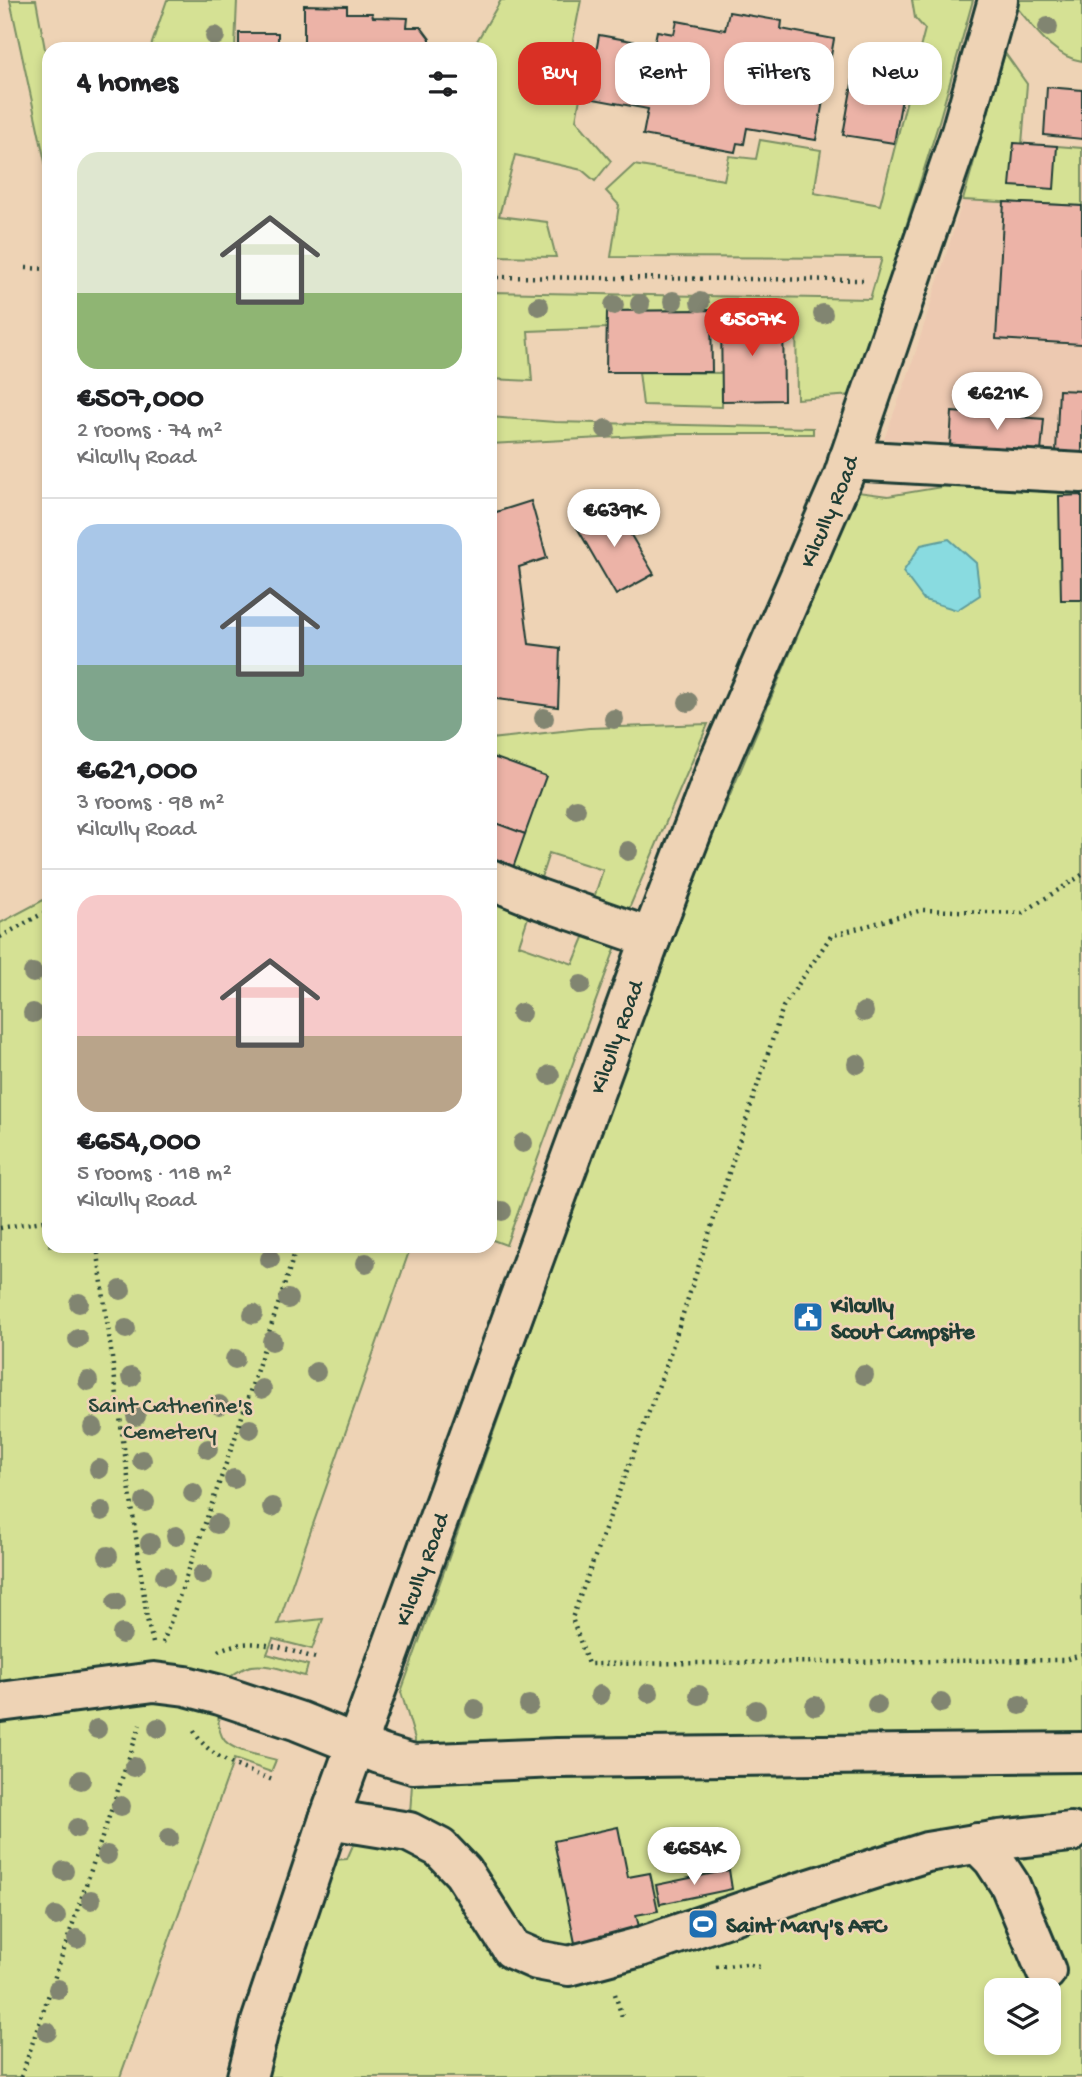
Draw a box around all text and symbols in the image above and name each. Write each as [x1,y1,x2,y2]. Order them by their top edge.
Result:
chip: Buy [518,42,601,105]
chip: Rent [615,42,710,105]
chip: Filters [724,42,834,105]
chip: New [848,42,942,105]
icon: filters [424,65,462,103]
text: 4 homes [77,67,178,102]
icon: home [207,197,333,323]
pin: €507K [703,298,801,358]
text: €507K [720,307,784,334]
pin: €621K [948,372,1046,432]
text: €621K [968,381,1026,408]
text: €507,000 [77,383,204,418]
text: 2 rooms · 74 m² [77,418,222,445]
text: Kilcully Road [77,445,195,472]
street label: Kilcully Road [795,452,867,572]
pin: €639K [565,490,663,549]
text: €639K [583,498,645,525]
icon: home [207,569,333,695]
text: €621,000 [77,755,197,790]
text: 3 rooms · 98 m² [77,790,224,817]
text: Kilcully Road [77,817,195,844]
icon: home [207,940,333,1066]
street label: Kilcully Road [585,976,652,1098]
text: €654,000 [77,1126,201,1161]
text: 5 rooms · 118 m² [77,1161,232,1188]
text: Kilcully Road [77,1188,195,1215]
place label: Kilcully Scout Campsite [830,1294,976,1347]
public building icon: Kilcully Scout Campsite [791,1300,825,1334]
park label: Saint Catherine's Cemetery [88,1394,252,1447]
street label: Kilcully Road [391,1508,457,1631]
pin: €654K [645,1828,743,1887]
text: €654K [664,1836,725,1863]
sports icon: Saint Mary's AFC [686,1907,720,1941]
place label: Saint Mary's AFC [726,1914,888,1941]
map controls [984,1978,1061,2055]
button: layers [984,1978,1061,2055]

